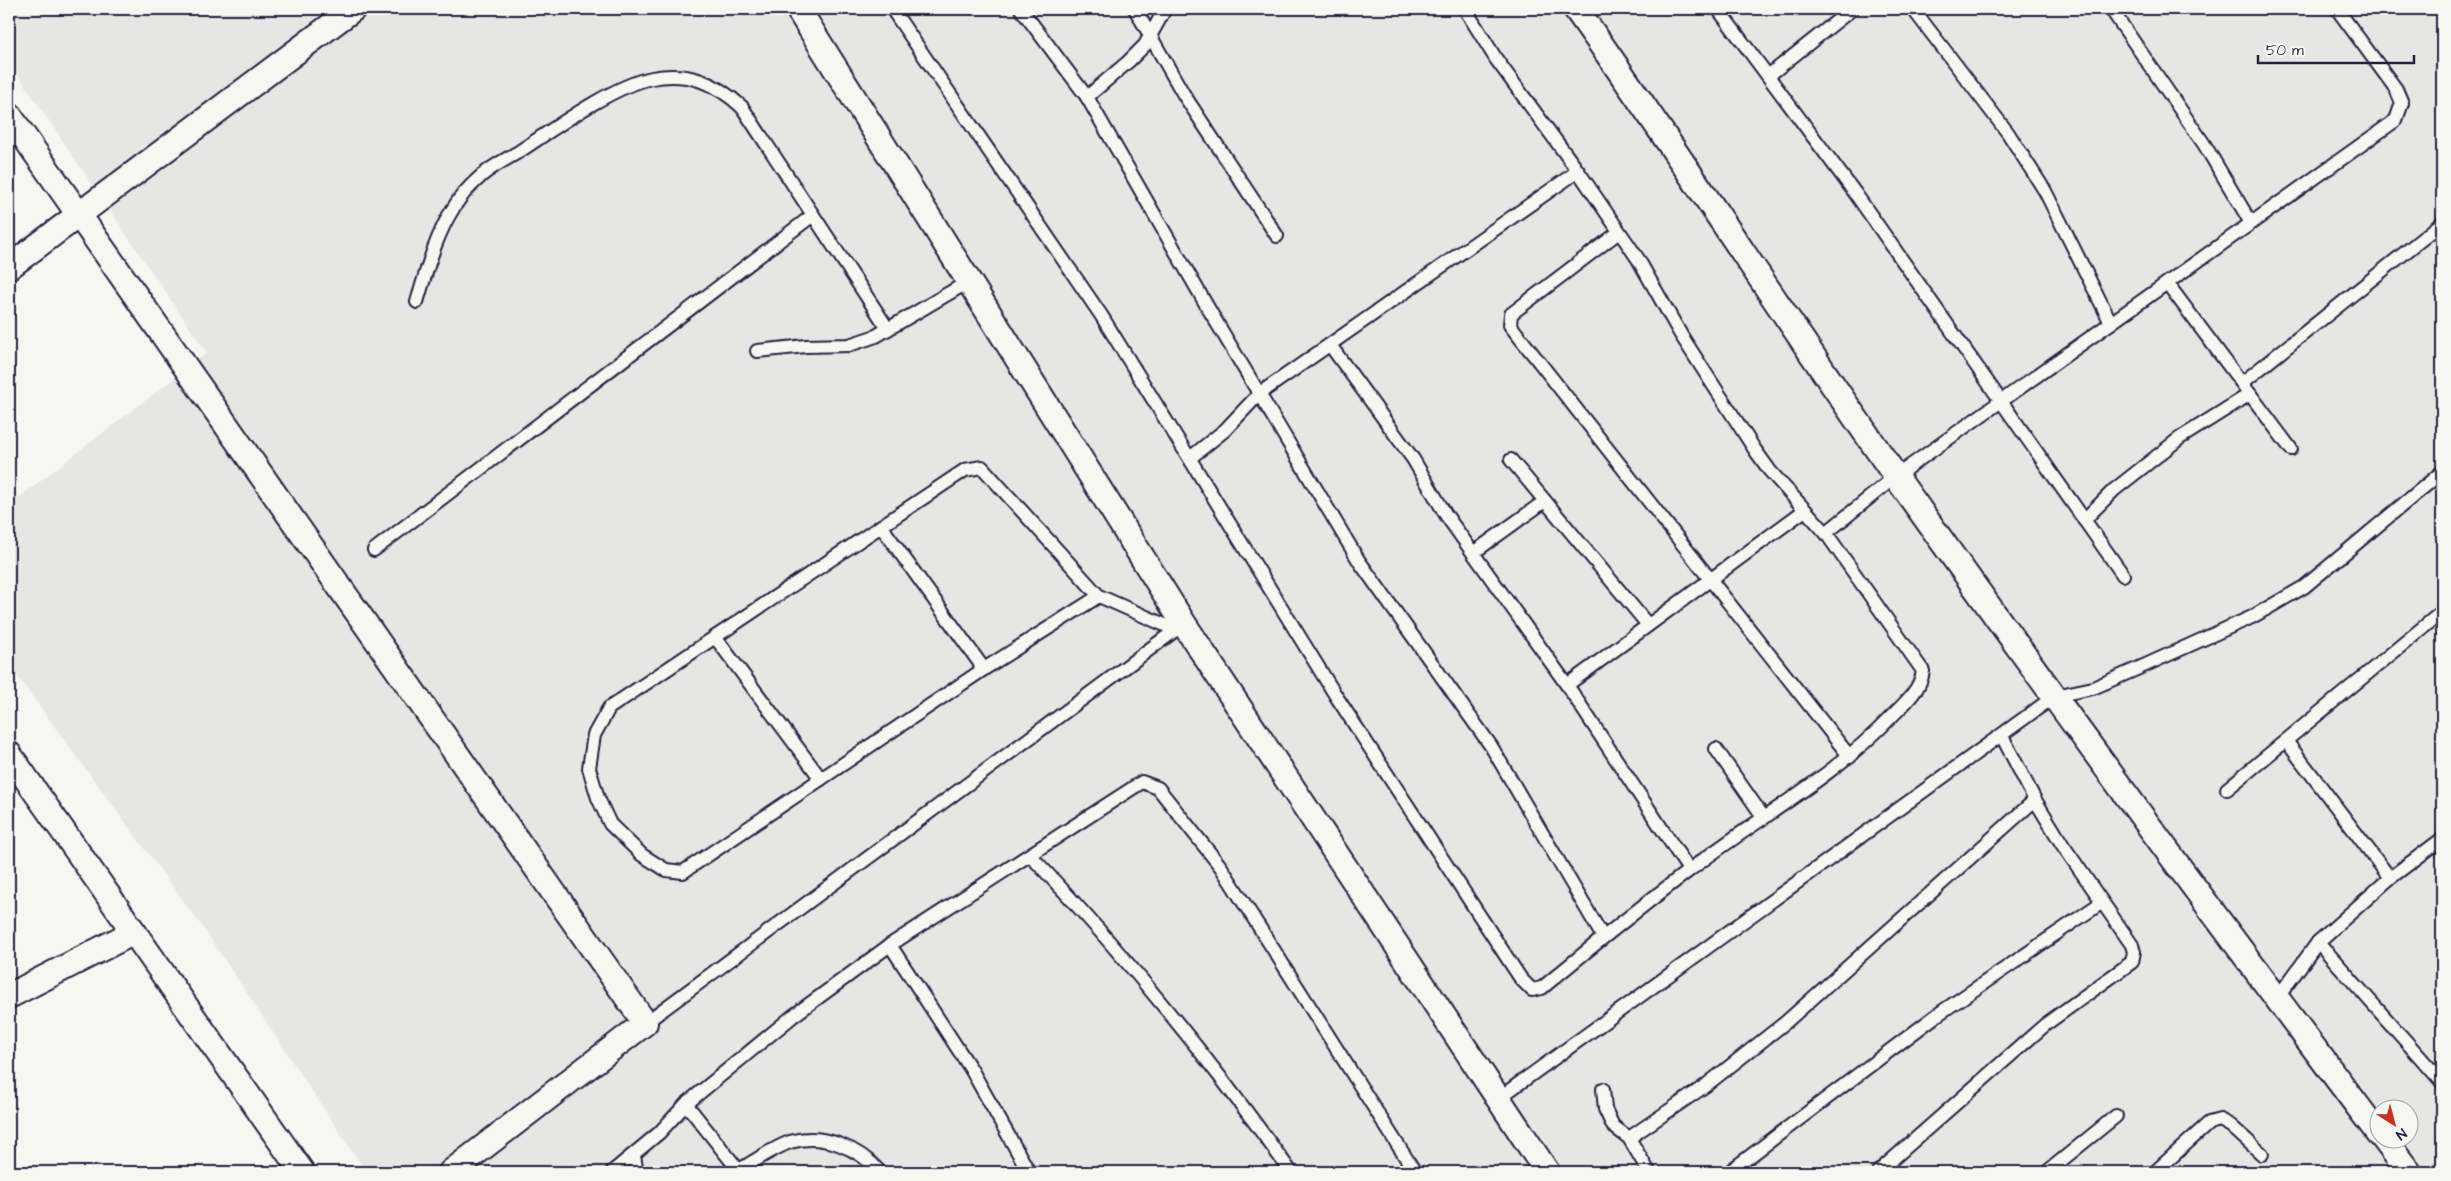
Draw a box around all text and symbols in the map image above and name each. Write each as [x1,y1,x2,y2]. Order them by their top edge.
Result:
scale bar [2258,32,2415,64]
text: 50 m [2266,40,2304,61]
north arrow [2368,1098,2418,1148]
text: N [2391,1123,2410,1145]

